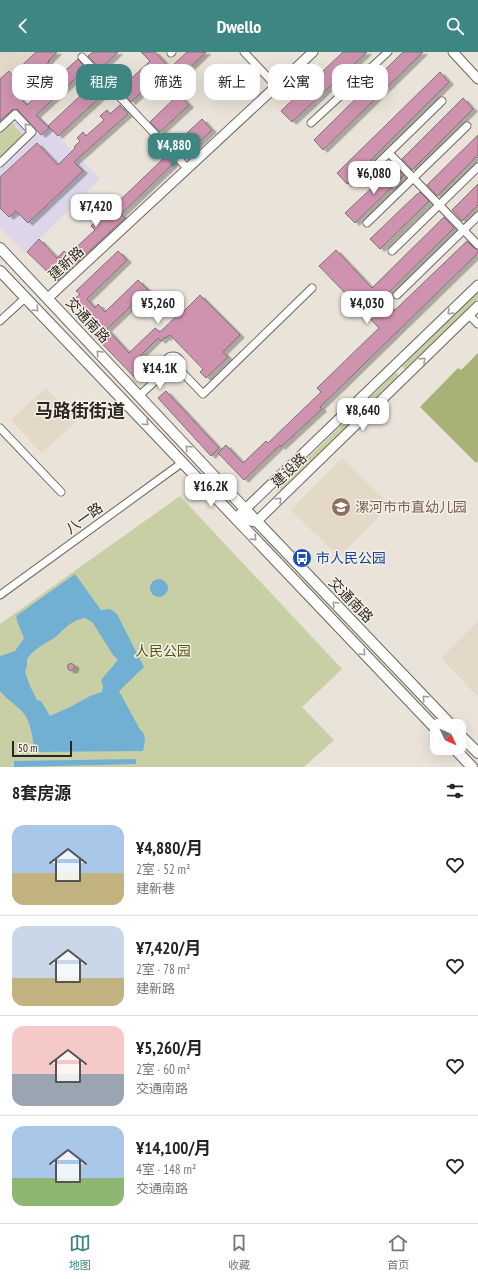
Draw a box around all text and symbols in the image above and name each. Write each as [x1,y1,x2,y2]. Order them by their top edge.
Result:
icon: back [12,15,34,37]
text: Dwello [217,15,261,38]
icon: search [444,15,466,37]
chip: 买房 [12,64,68,100]
chip: 租房 [76,64,132,100]
chip: 筛选 [140,64,196,100]
chip: 新上 [204,64,260,100]
chip: 公寓 [268,64,324,100]
chip: 住宅 [332,64,388,100]
one-way arrow [24,123,31,131]
pin: ¥4,880 [141,133,207,167]
text: ¥4,880 [157,137,191,154]
pin: ¥6,080 [341,161,407,195]
text: ¥6,080 [357,165,391,182]
pin: ¥7,420 [63,194,129,228]
text: ¥7,420 [80,198,112,215]
street label: 建新路 [45,242,87,284]
pin: ¥5,260 [125,291,191,325]
pin: ¥4,030 [334,291,400,325]
street label: 交通南路 [62,293,114,347]
text: ¥5,260 [141,295,175,312]
text: ¥4,030 [350,295,384,312]
one-way arrow [32,304,39,312]
one-way arrow [447,307,455,315]
one-way arrow [97,350,104,358]
pin: ¥14.1K [127,356,193,390]
one-way arrow [418,357,426,365]
text: ¥14.1K [143,360,177,377]
pin: ¥8,640 [330,398,396,432]
district label: 马路街街道 [35,399,125,422]
text: ¥8,640 [346,402,380,419]
one-way arrow [141,419,148,426]
one-way arrow [185,445,193,453]
street label: 建设路 [268,449,310,491]
pin: ¥16.2K [178,474,244,508]
text: ¥16.2K [194,478,228,495]
school or university icon: 漯河市市直幼儿园 [330,496,352,518]
one-way arrow [274,497,282,505]
street label: 八一路 [62,498,106,538]
place label: 漯河市市直幼儿园 [355,498,467,516]
one-way arrow [250,533,257,541]
bus stop icon: 市人民公园 [291,547,313,569]
place label: 市人民公园 [316,549,386,567]
street label: 交通南路 [325,574,377,626]
one-way arrow [332,601,340,609]
park label: 人民公园 [135,642,191,660]
one-way arrow [358,648,366,656]
one-way arrow [422,695,430,703]
north arrow [430,719,466,755]
map controls [430,719,466,755]
scale bar [12,739,72,758]
text: 50 m [18,741,37,755]
icon: filters [444,780,466,802]
text: 8套房源 [12,782,71,804]
text: ¥4,880/月 [136,837,203,859]
icon: home [44,841,92,889]
icon: heart [444,854,466,876]
text: 2室 · 52 m² [136,861,190,878]
text: 建新巷 [136,880,175,897]
text: ¥7,420/月 [136,937,202,959]
icon: home [44,942,92,990]
icon: heart [444,955,466,977]
text: 2室 · 78 m² [136,961,190,978]
text: 建新路 [136,980,175,997]
text: ¥5,260/月 [136,1037,203,1059]
icon: home [44,1042,92,1090]
icon: heart [444,1055,466,1077]
text: 2室 · 60 m² [136,1061,190,1078]
text: 交通南路 [136,1080,188,1097]
text: ¥14,100/月 [136,1137,211,1159]
icon: home [44,1142,92,1190]
icon: heart [444,1155,466,1177]
text: 4室 · 148 m² [136,1161,196,1178]
text: 交通南路 [136,1180,188,1197]
tab: 地图 [69,1232,91,1272]
tab: 收藏 [228,1232,250,1272]
tab: 首页 [387,1232,409,1272]

